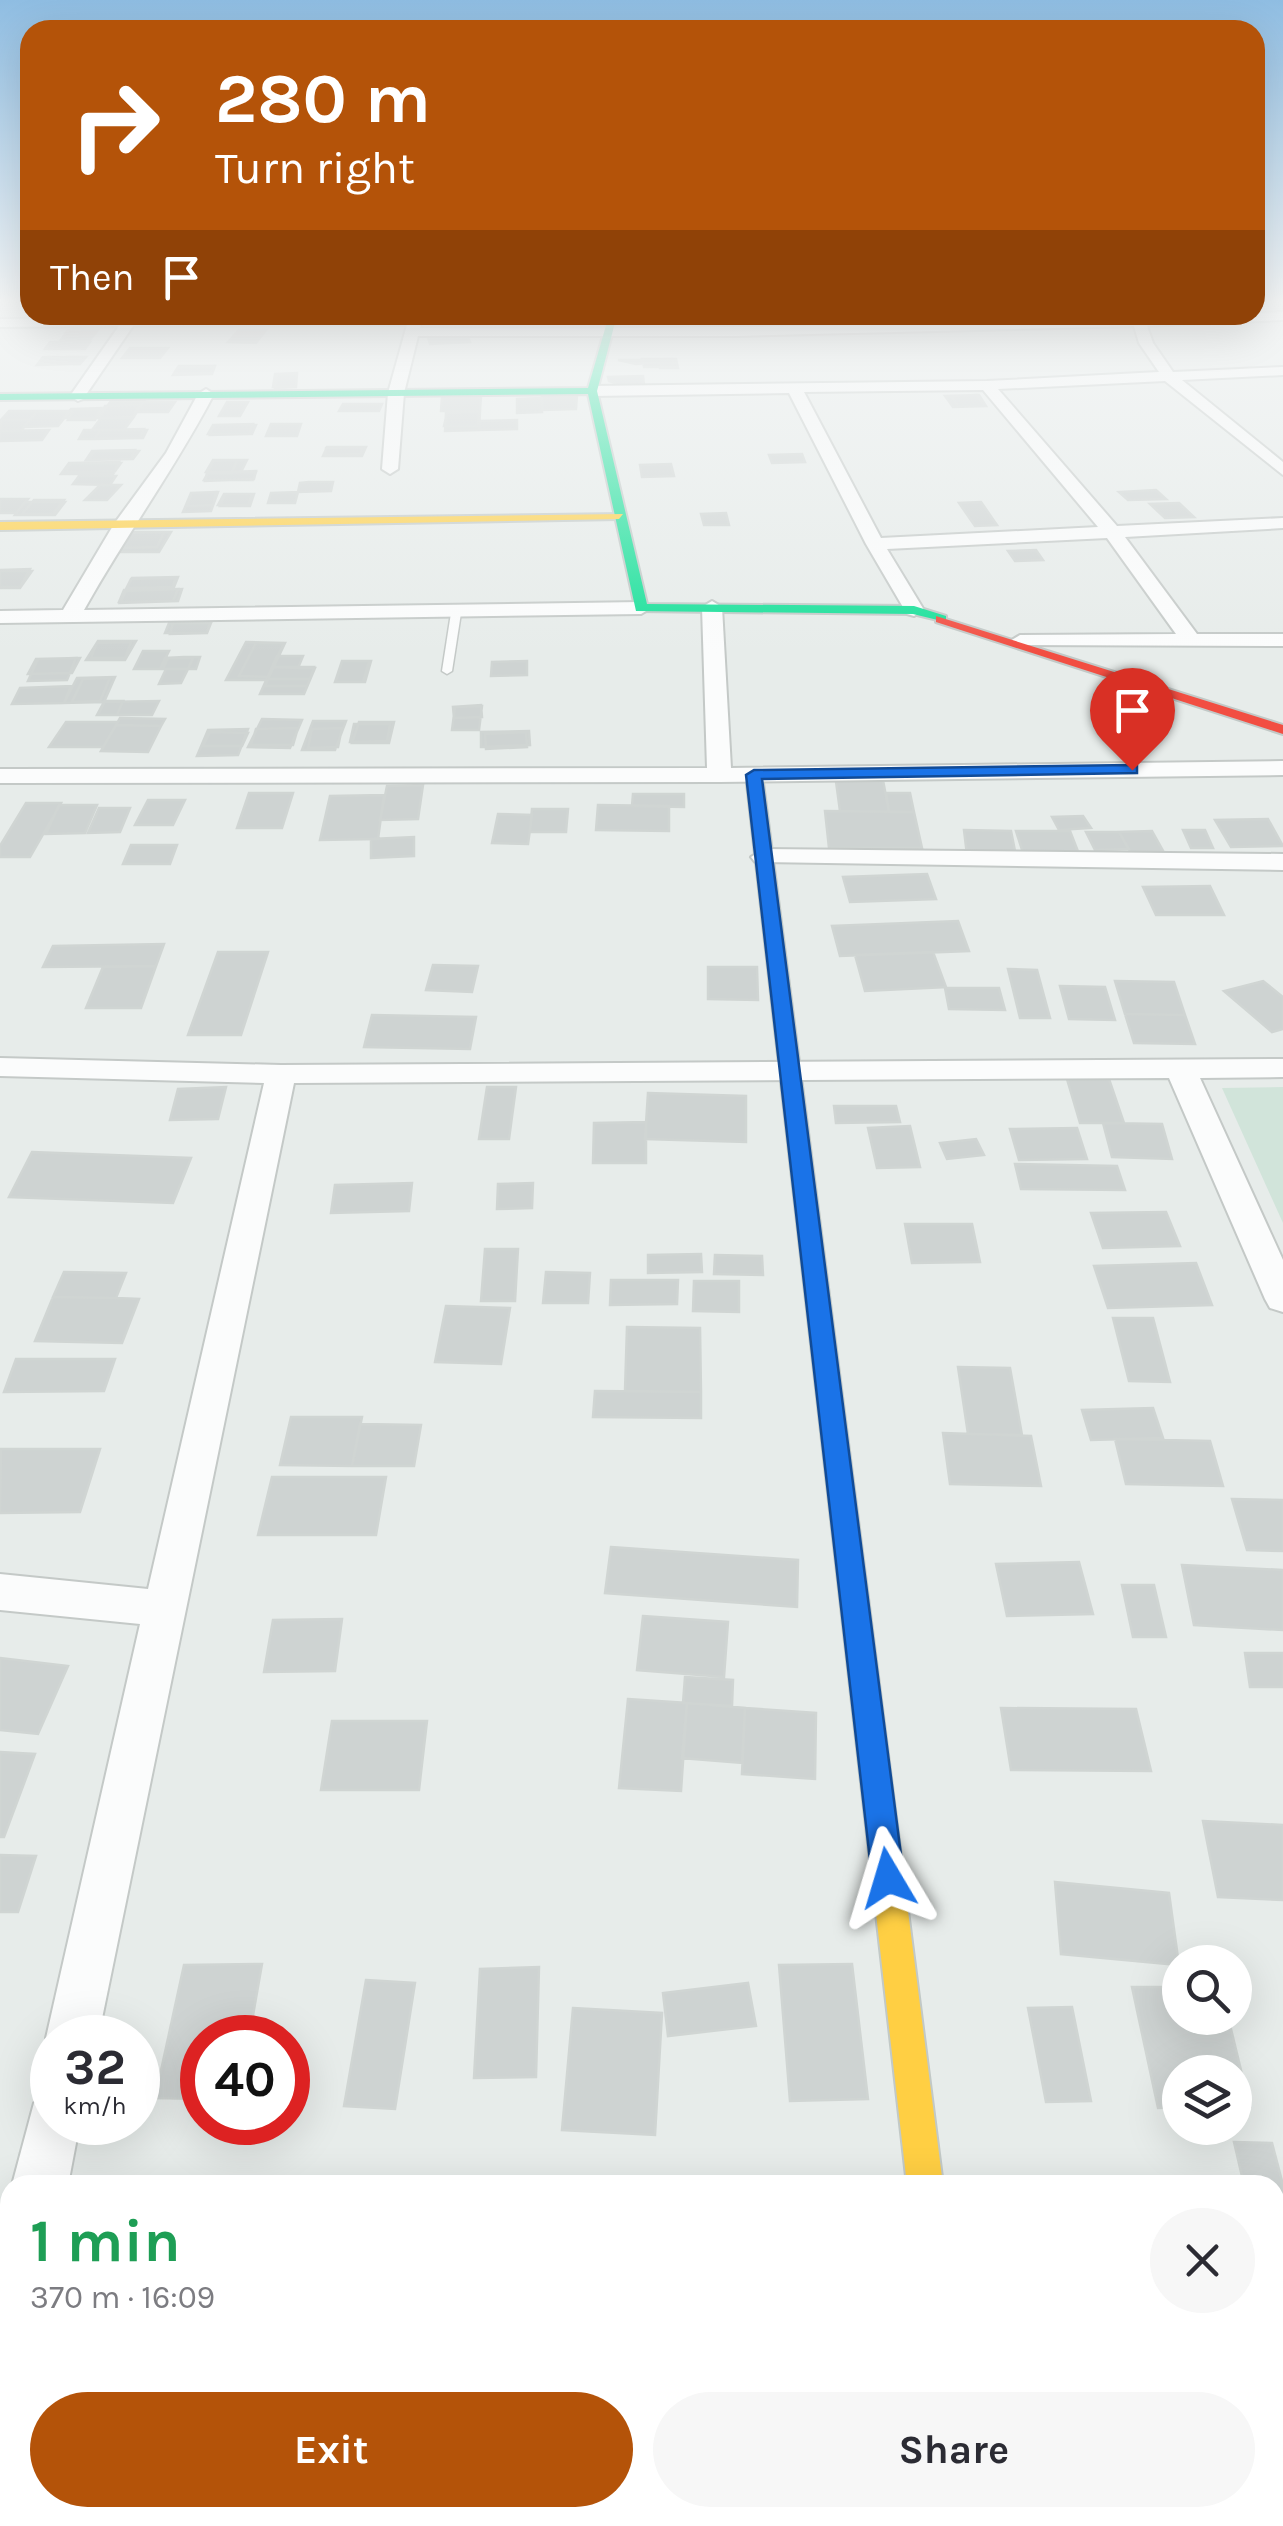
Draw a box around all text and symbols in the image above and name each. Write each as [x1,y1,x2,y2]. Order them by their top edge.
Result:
text: 280 m [215,58,431,140]
icon: right [50,60,180,190]
text: Turn right [215,142,415,194]
icon: arrive [154,250,209,305]
text: Then [50,255,134,300]
pin [1090,668,1175,771]
icon: arrive [1105,683,1160,738]
position arrow [836,1826,940,1930]
map controls [1162,1945,1252,2145]
button: search [1162,1945,1252,2035]
speed limit sign: 40 [180,2015,310,2145]
text: 32 [64,2038,126,2097]
button: layers [1162,2055,1252,2145]
text: km/h [63,2091,127,2120]
text: 1 min [30,2206,181,2276]
button: close [1150,2208,1255,2313]
text: 370 m · 16:09 [30,2279,215,2316]
button: Exit [30,2392,633,2507]
button: Share [653,2392,1255,2507]

